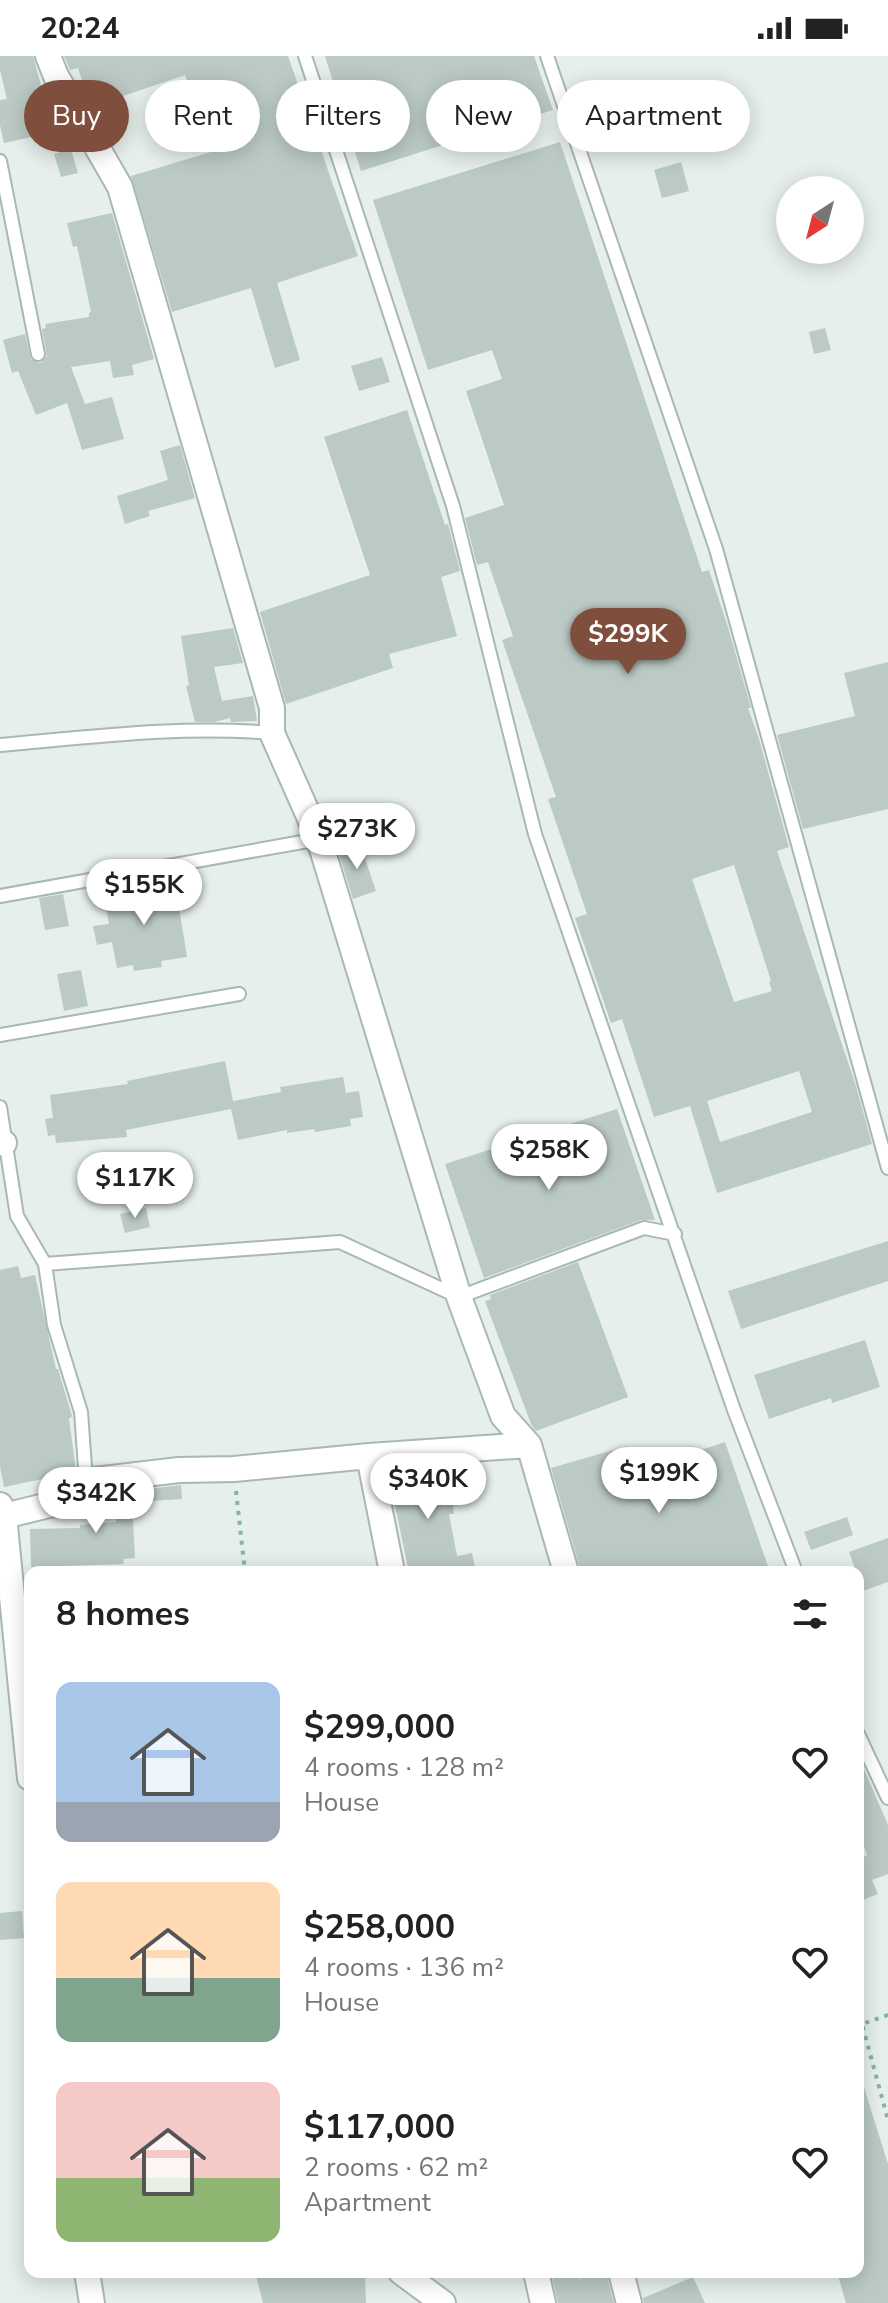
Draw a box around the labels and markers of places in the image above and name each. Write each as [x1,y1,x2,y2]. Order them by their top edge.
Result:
pin: $299K [572,608,684,676]
pin: $273K [301,803,413,871]
pin: $155K [88,859,200,927]
pin: $258K [493,1124,605,1192]
pin: $117K [79,1152,191,1220]
pin: $199K [603,1447,715,1515]
pin: $340K [372,1453,484,1521]
pin: $342K [40,1467,152,1535]

